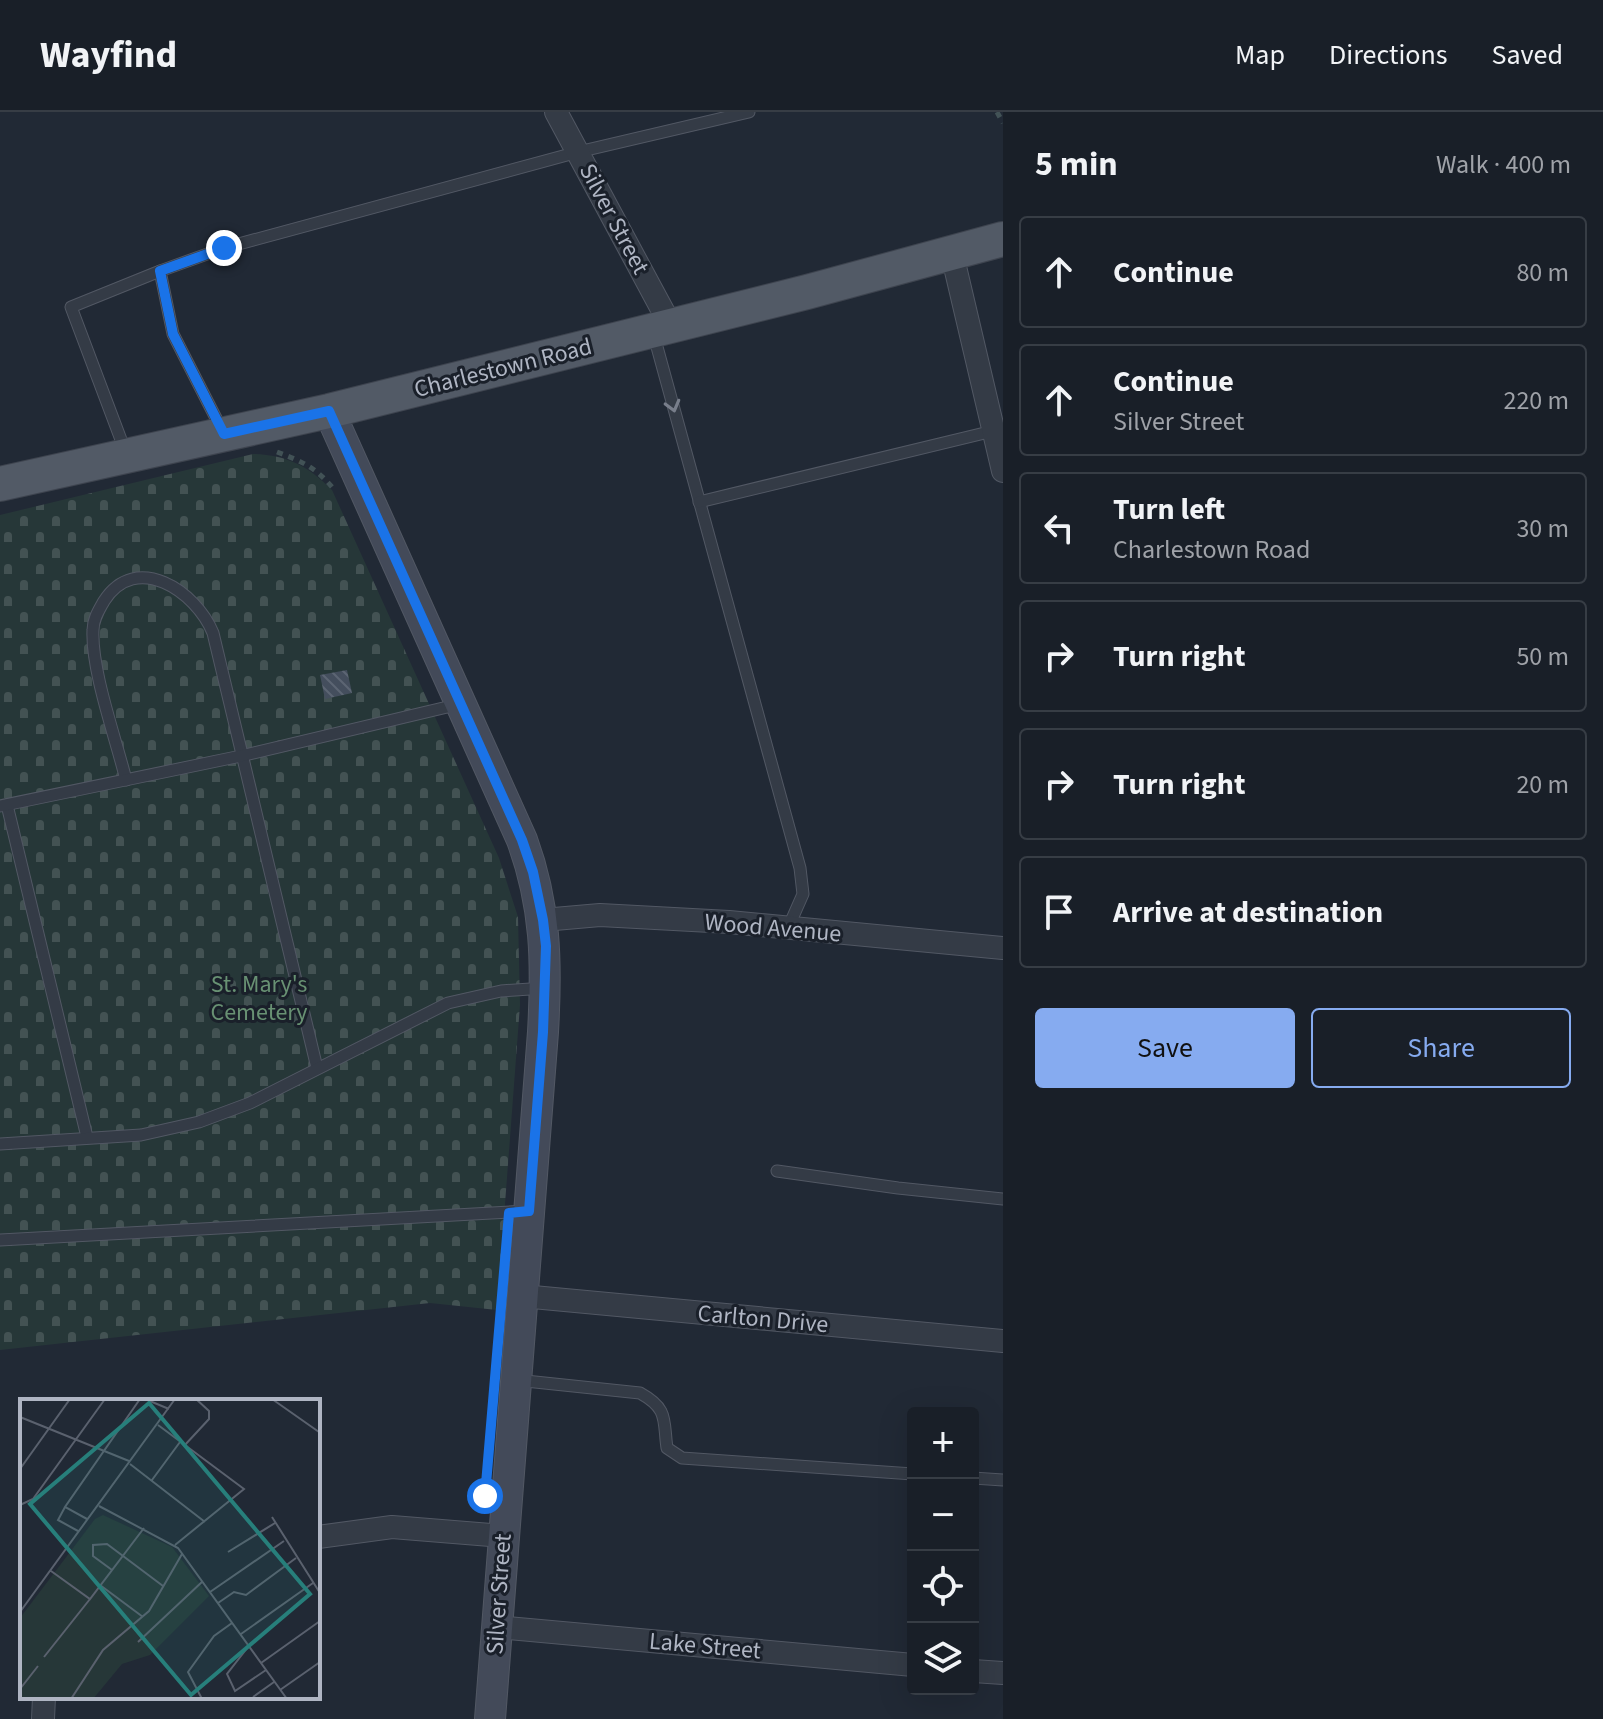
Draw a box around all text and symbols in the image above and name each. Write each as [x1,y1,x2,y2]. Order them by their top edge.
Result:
text: Wayfind [40,28,177,82]
text: Map [1235,35,1285,75]
text: Directions [1329,35,1448,75]
text: Saved [1492,35,1563,75]
text: 5 min [1035,140,1118,189]
text: Walk · 400 m [1436,146,1571,183]
street label: Silver Street [570,157,658,281]
route end [206,230,242,266]
icon: ahead [1037,250,1081,294]
text: Continue [1113,251,1234,294]
text: 80 m [1516,254,1569,291]
street label: Charlestown Road [410,329,596,407]
text: Continue [1113,360,1234,403]
icon: ahead [1037,378,1081,422]
text: 220 m [1503,382,1569,419]
one-way arrow [664,398,680,412]
text: Silver Street [1113,403,1244,440]
text: Turn left [1113,488,1225,531]
icon: left [1037,506,1081,550]
text: 30 m [1516,510,1569,547]
text: Charlestown Road [1113,531,1310,568]
icon: right [1037,634,1081,678]
text: Turn right [1113,635,1245,678]
text: 50 m [1516,638,1569,675]
icon: right [1037,762,1081,806]
text: Turn right [1113,763,1245,806]
text: 20 m [1516,766,1569,803]
icon: arrive [1037,890,1081,934]
text: Arrive at destination [1113,891,1383,934]
street label: Wood Avenue [703,905,843,951]
park label: St. Mary's Cemetery [211,967,308,1030]
button: Save [1035,1008,1295,1088]
button: Share [1311,1008,1571,1088]
street label: Carlton Drive [696,1296,830,1342]
inset map [20,1399,320,1699]
map controls [907,1407,979,1695]
button: + [907,1407,979,1479]
route start [467,1478,503,1514]
button: − [907,1479,979,1551]
street label: Silver Street [477,1532,521,1656]
button: locate [907,1551,979,1623]
button: layers [907,1623,979,1695]
street label: Lake Street [648,1624,762,1668]

